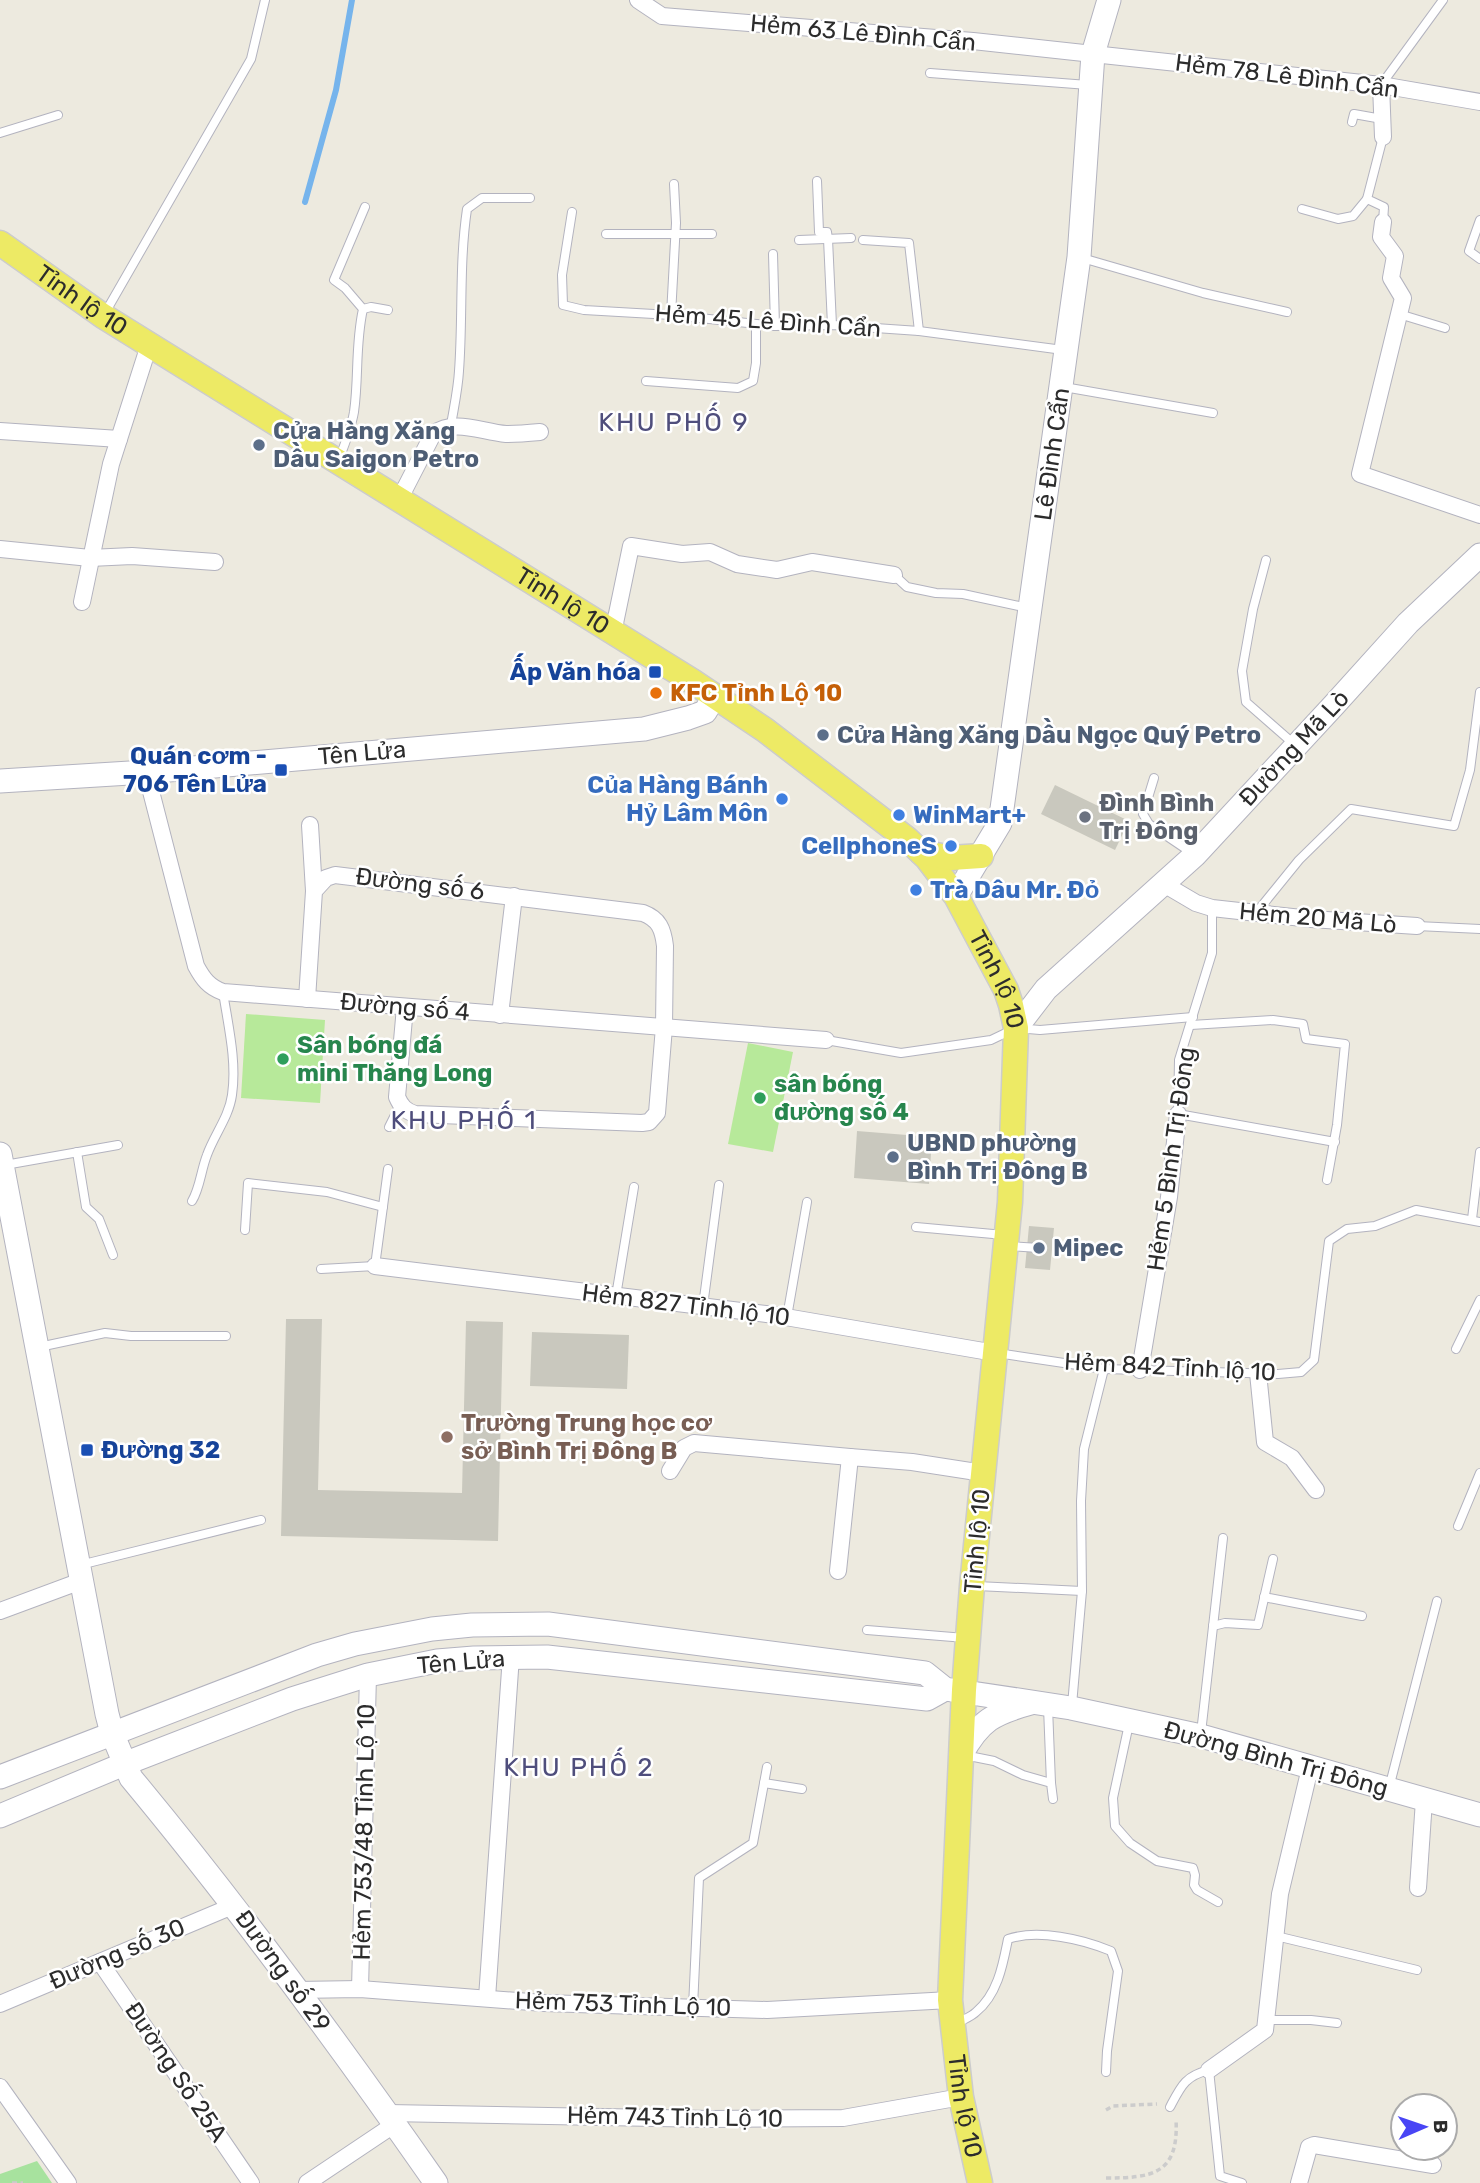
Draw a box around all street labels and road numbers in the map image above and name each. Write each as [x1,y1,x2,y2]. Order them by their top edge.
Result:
street label: Hẻm 63 Lê Đình Cẩn [749,9,977,57]
street label: Hẻm 78 Lê Đình Cẩn [1174,48,1400,104]
street label: Tỉnh lộ 10 [31,259,133,342]
street label: Hẻm 45 Lê Đình Cẩn [654,299,882,343]
street label: Lê Đình Cẩn [1029,386,1075,522]
street label: Tỉnh lộ 10 [511,561,615,640]
street label: Đường Mã Lò [1233,684,1355,812]
street label: Tên Lửa [317,735,407,771]
street label: Đường số 6 [354,860,486,906]
street label: Hẻm 20 Mã Lò [1238,897,1398,939]
street label: Tỉnh lộ 10 [963,926,1030,1031]
street label: Đường số 4 [339,985,471,1027]
street label: Hẻm 5 Bình Trị Đông [1141,1045,1201,1273]
street label: Hẻm 827 Tỉnh lộ 10 [580,1278,792,1332]
street label: Hẻm 842 Tỉnh lộ 10 [1063,1347,1277,1387]
street label: Tỉnh lộ 10 [958,1488,996,1594]
street label: Tên Lửa [416,1644,506,1680]
street label: Hẻm 753/48 Tỉnh Lộ 10 [348,1703,380,1961]
street label: Đường Bình Trị Đông [1161,1716,1391,1802]
street label: Đường số 29 [229,1903,338,2037]
street label: Đường số 30 [44,1911,189,1995]
street label: Hẻm 753 Tỉnh Lộ 10 [514,1986,732,2022]
street label: Đường Số 25A [119,1996,235,2147]
street label: Tỉnh lộ 10 [942,2053,988,2160]
street label: Hẻm 743 Tỉnh Lộ 10 [567,2101,783,2133]

